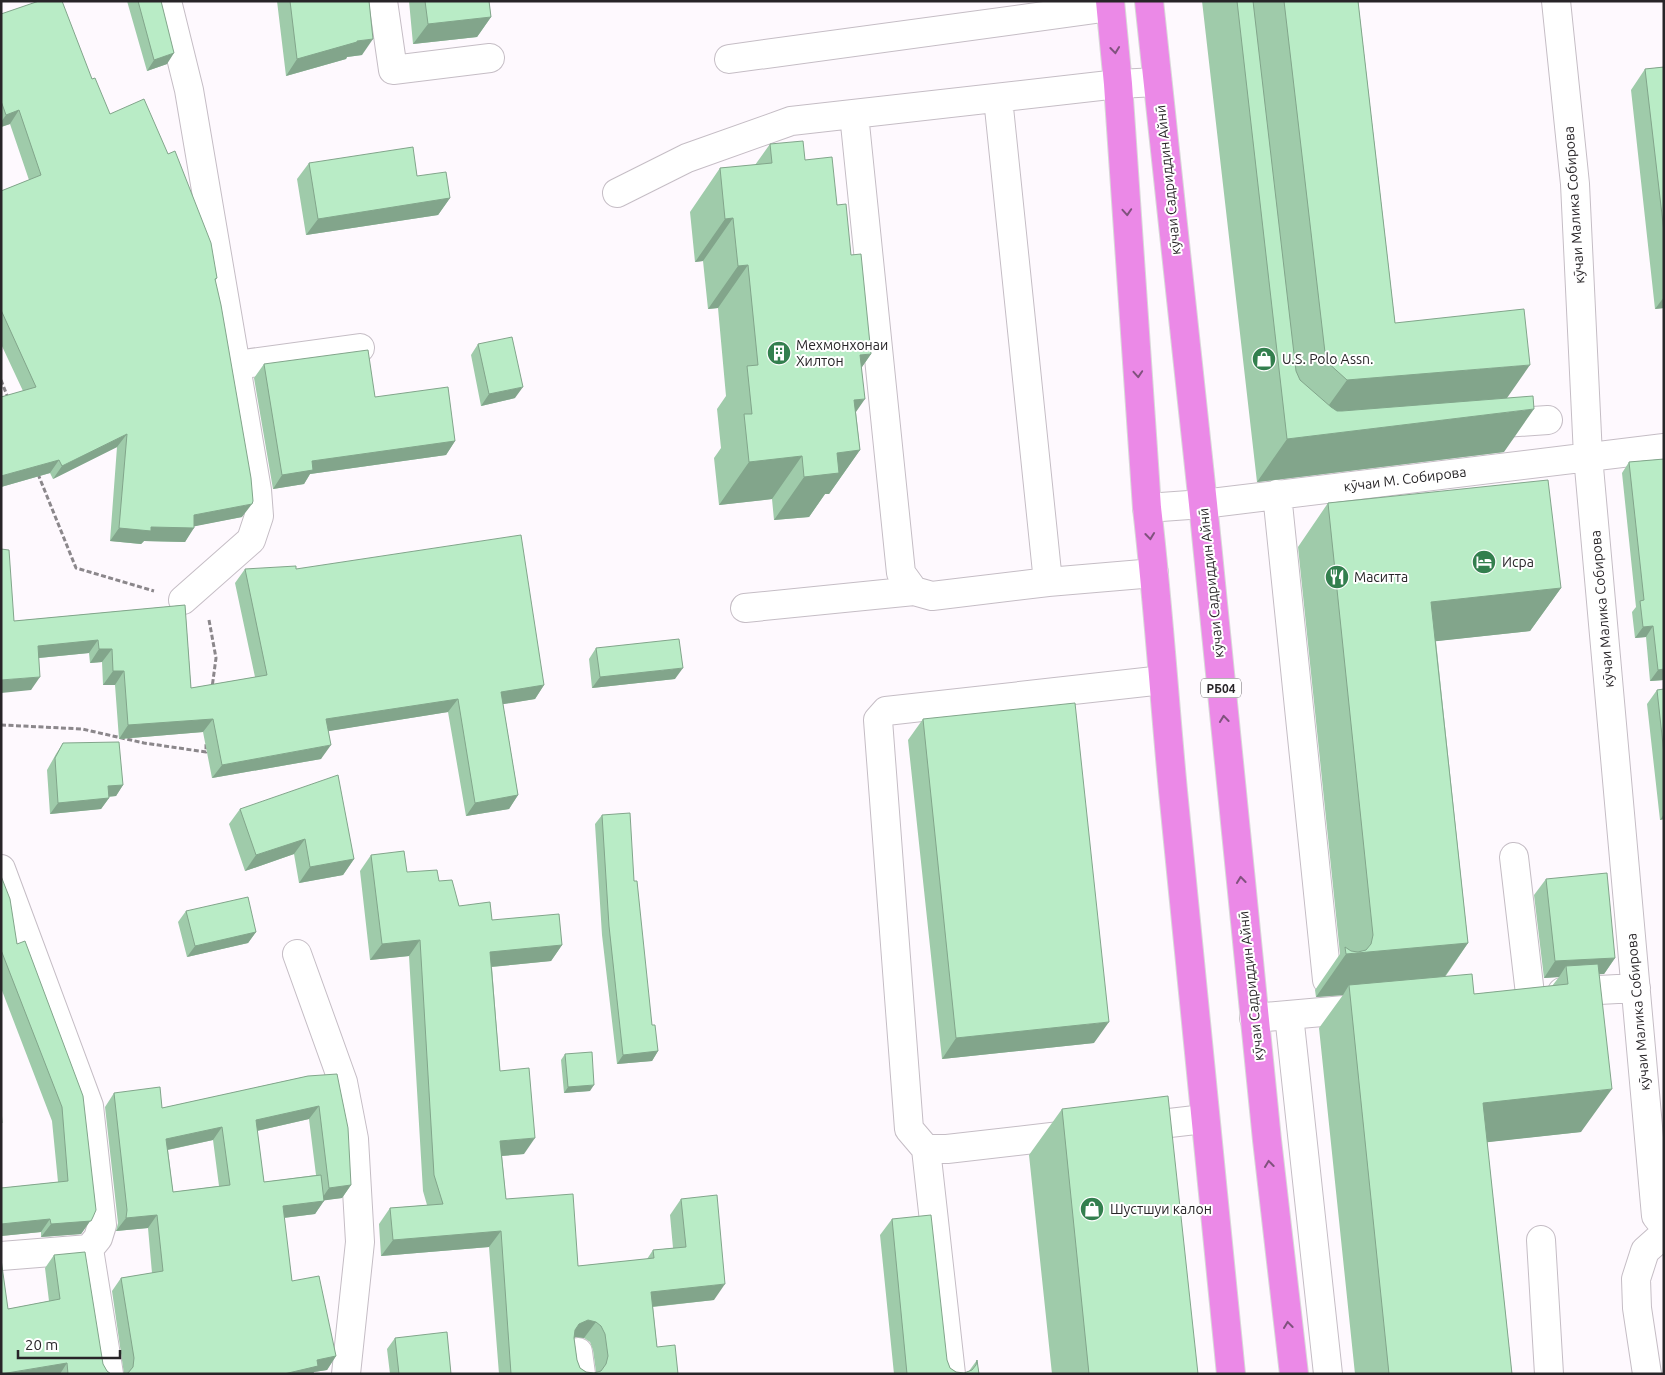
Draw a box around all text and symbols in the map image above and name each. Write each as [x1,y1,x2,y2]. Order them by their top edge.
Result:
one-way arrow [1109,46,1120,54]
street label: кӯчаи Садриддин Айнӣ [1152,104,1184,256]
street label: кӯчаи Малика Собирова [1561,126,1587,284]
one-way arrow [1121,208,1132,216]
place label: Мехмонхонаи Хилтон [796,337,888,369]
building icon: Мехмонхонаи Хилтон [766,340,792,366]
shop icon: U.S. Polo Assn. [1251,346,1277,372]
place label: U.S. Polo Assn. [1282,351,1373,367]
one-way arrow [1132,370,1143,378]
street label: кӯчаи М. Собирова [1343,464,1467,494]
street label: кӯчаи Садриддин Айнӣ [1195,507,1227,659]
street label: кӯчаи Малика Собирова [1587,530,1617,688]
one-way arrow [1144,532,1155,540]
hotel icon: Исра [1471,549,1497,575]
place label: Исра [1502,554,1534,570]
restaurant icon: Маситта [1324,564,1350,590]
place label: Маситта [1354,569,1408,585]
road number: РБ04 [1201,678,1241,698]
one-way arrow [1219,714,1230,722]
one-way arrow [1235,876,1246,884]
street label: кӯчаи Садриддин Айнӣ [1235,910,1267,1062]
street label: кӯчаи Малика Собирова [1623,933,1653,1091]
one-way arrow [1264,1160,1275,1168]
shop icon: Шустшуи калон [1079,1196,1105,1222]
place label: Шустшуи калон [1110,1201,1212,1217]
one-way arrow [1283,1321,1294,1329]
scale bar [18,1328,120,1360]
text: 20 m [25,1336,58,1353]

